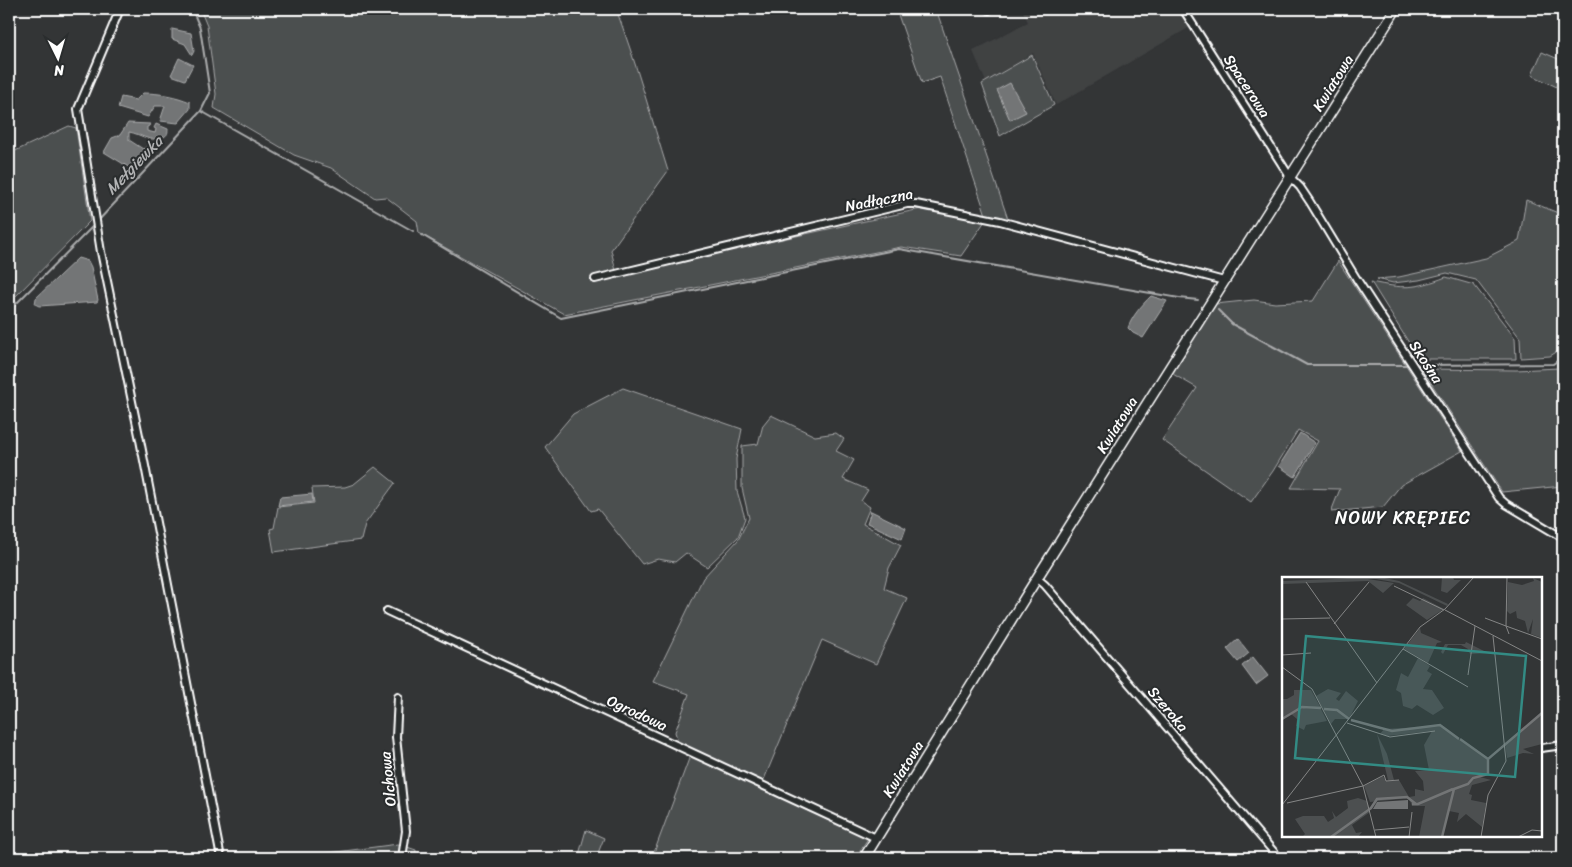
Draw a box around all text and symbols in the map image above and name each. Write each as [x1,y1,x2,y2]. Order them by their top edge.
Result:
north arrow [32,32,82,82]
street label: Spacerowa [1217,49,1278,123]
street label: Kwiatowa [1305,49,1361,117]
text: N [53,57,66,83]
water label: Mełgiewka [98,127,172,202]
street label: Nadłączna [843,181,916,219]
street label: Skośna [1402,335,1450,389]
street label: Kwiatowa [1089,391,1145,459]
district label: NOWY KRĘPIEC [1335,502,1471,534]
inset map [1282,577,1542,837]
street label: Szeroka [1141,680,1195,738]
street label: Ogrodowa [602,688,672,739]
street label: Kwiatowa [875,735,931,803]
street label: Olchowa [372,750,404,808]

